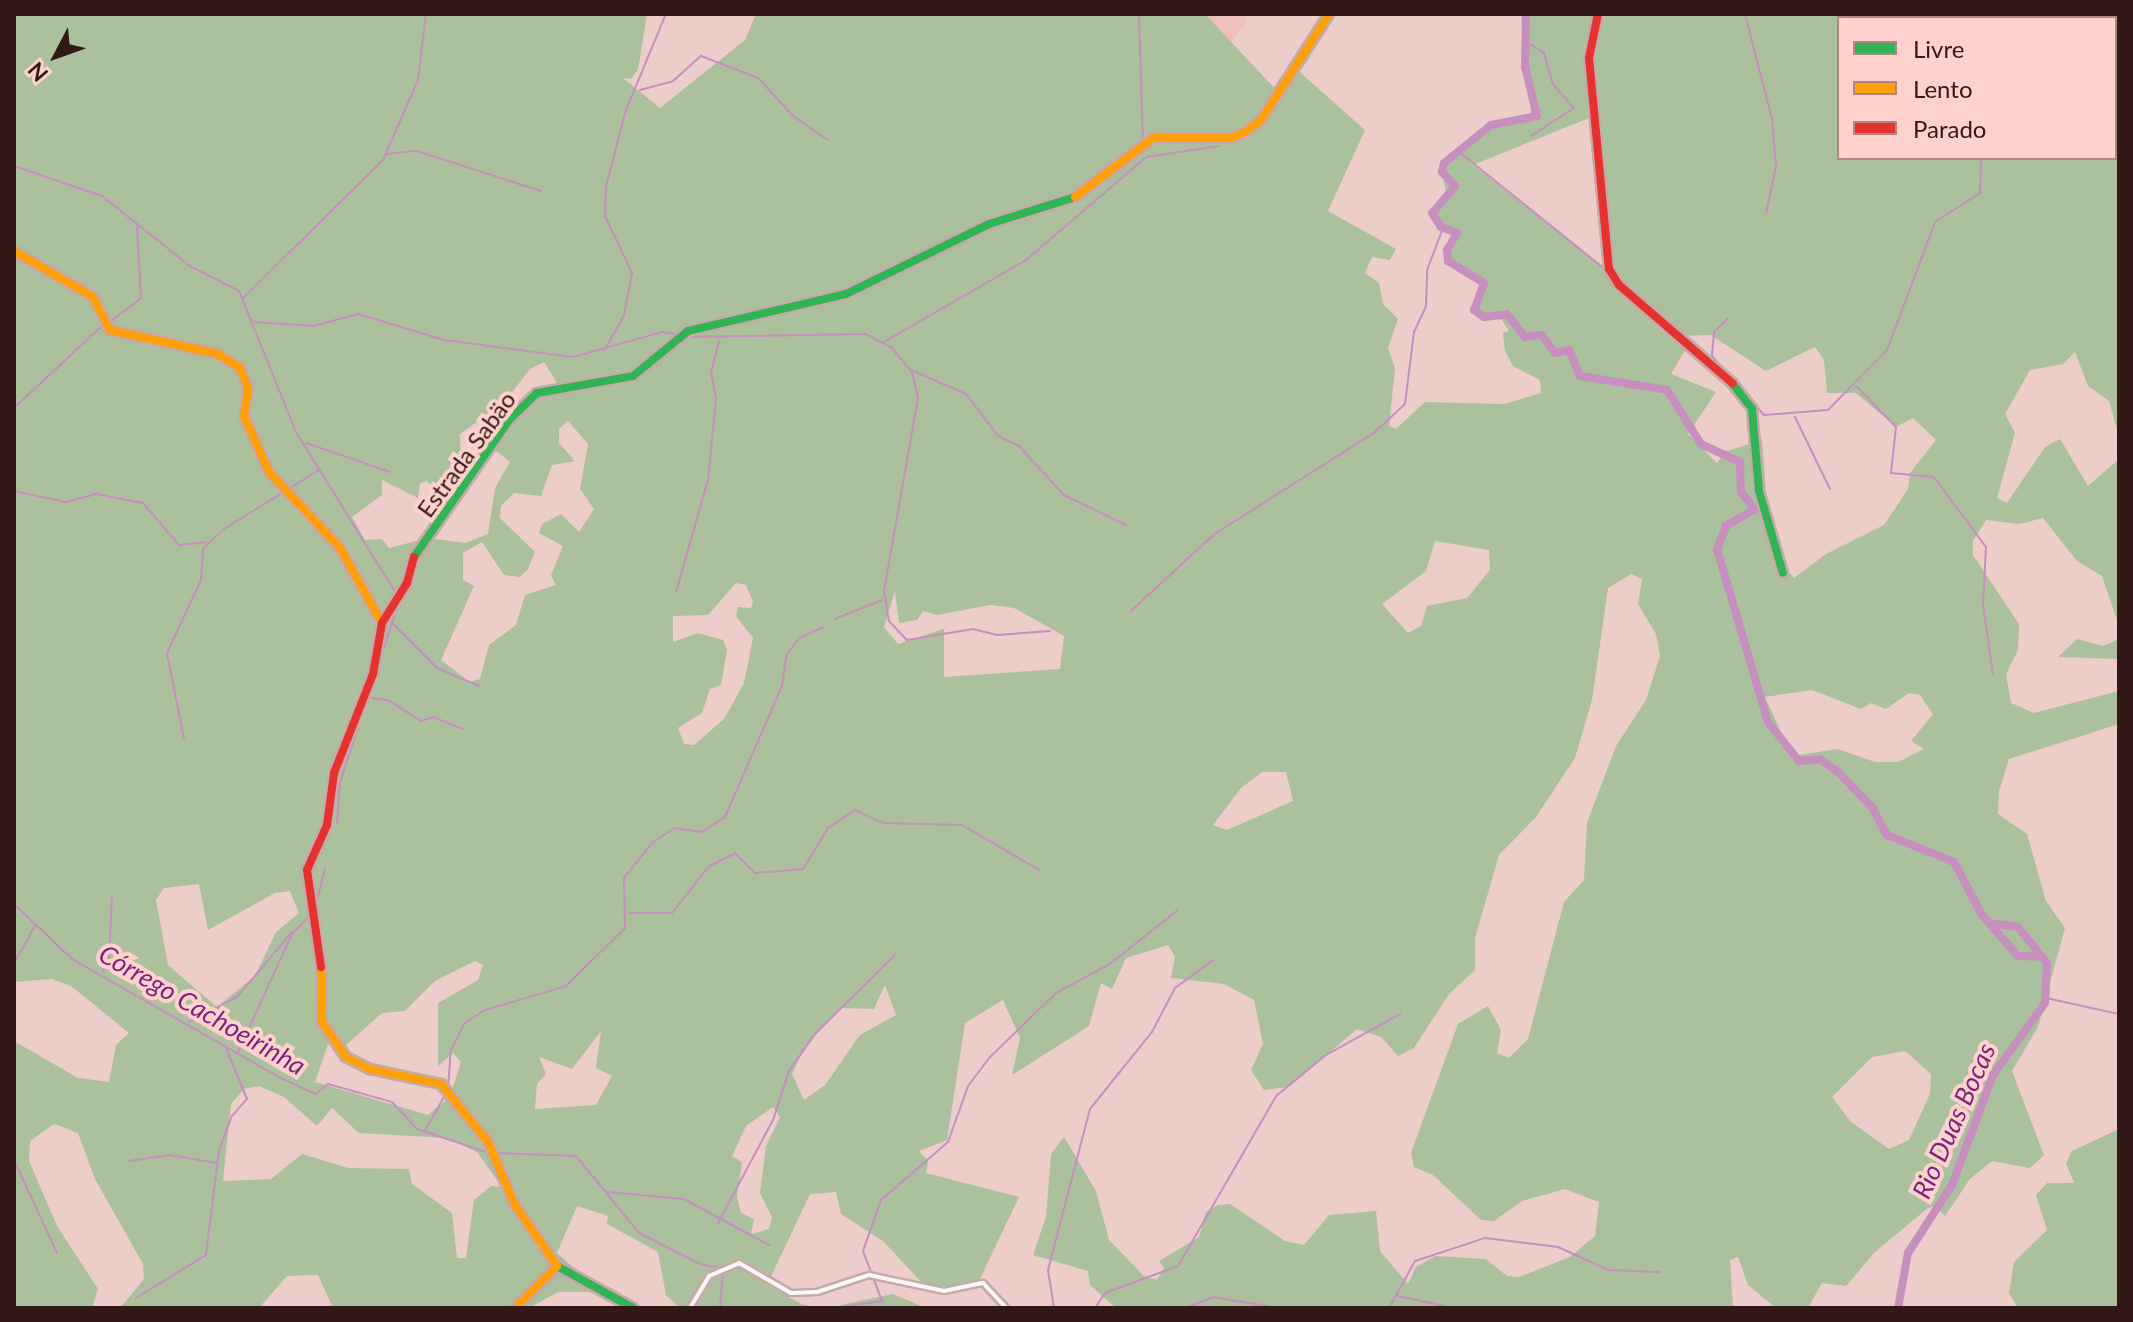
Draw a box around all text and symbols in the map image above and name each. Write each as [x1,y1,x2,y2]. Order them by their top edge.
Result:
north arrow [16,16,96,96]
legend [1837,16,2117,160]
text: Livre [1913,34,1964,63]
text: N [22,57,53,87]
text: Lento [1913,74,1973,103]
text: Parado [1913,114,1986,143]
street label: Estrada Sabäo [411,386,521,522]
water label: Córrego Cachoeirinha [93,938,311,1082]
water label: Rio Duas Bocas [1906,1039,2002,1203]

